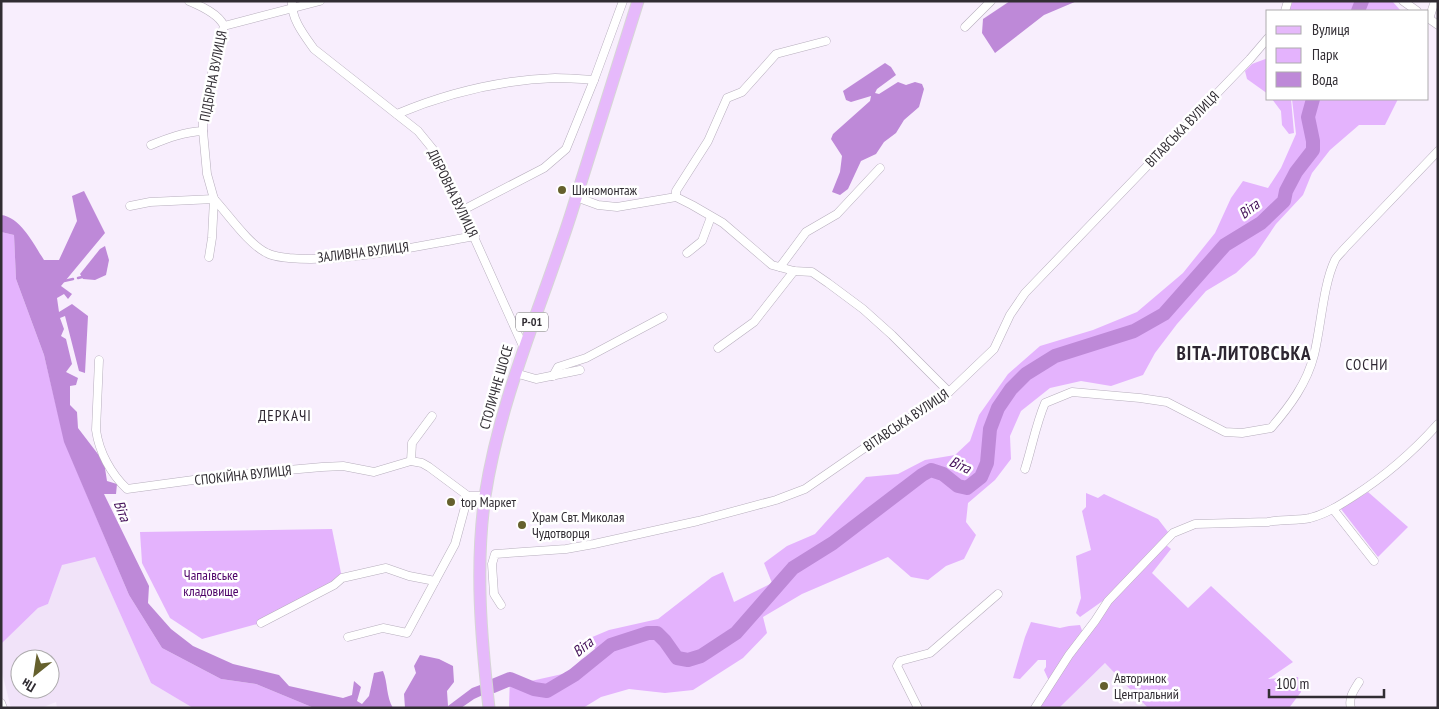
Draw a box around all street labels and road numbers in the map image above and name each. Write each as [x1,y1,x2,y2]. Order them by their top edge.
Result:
street label: ПІДБІРНА ВУЛИЦЯ [195,29,231,123]
street label: ВІТАВСЬКА ВУЛИЦЯ [1141,87,1223,171]
street label: ДІБРОВНА ВУЛИЦЯ [424,146,482,240]
street label: ЗАЛИВНА ВУЛИЦЯ [316,237,410,267]
road number: Р-01 [516,313,548,332]
street label: СТОЛИЧНЕ ШОСЕ [475,343,517,431]
street label: ВІТАВСЬКА ВУЛИЦЯ [860,385,952,455]
street label: СПОКІЙНА ВУЛИЦЯ [194,461,292,489]

